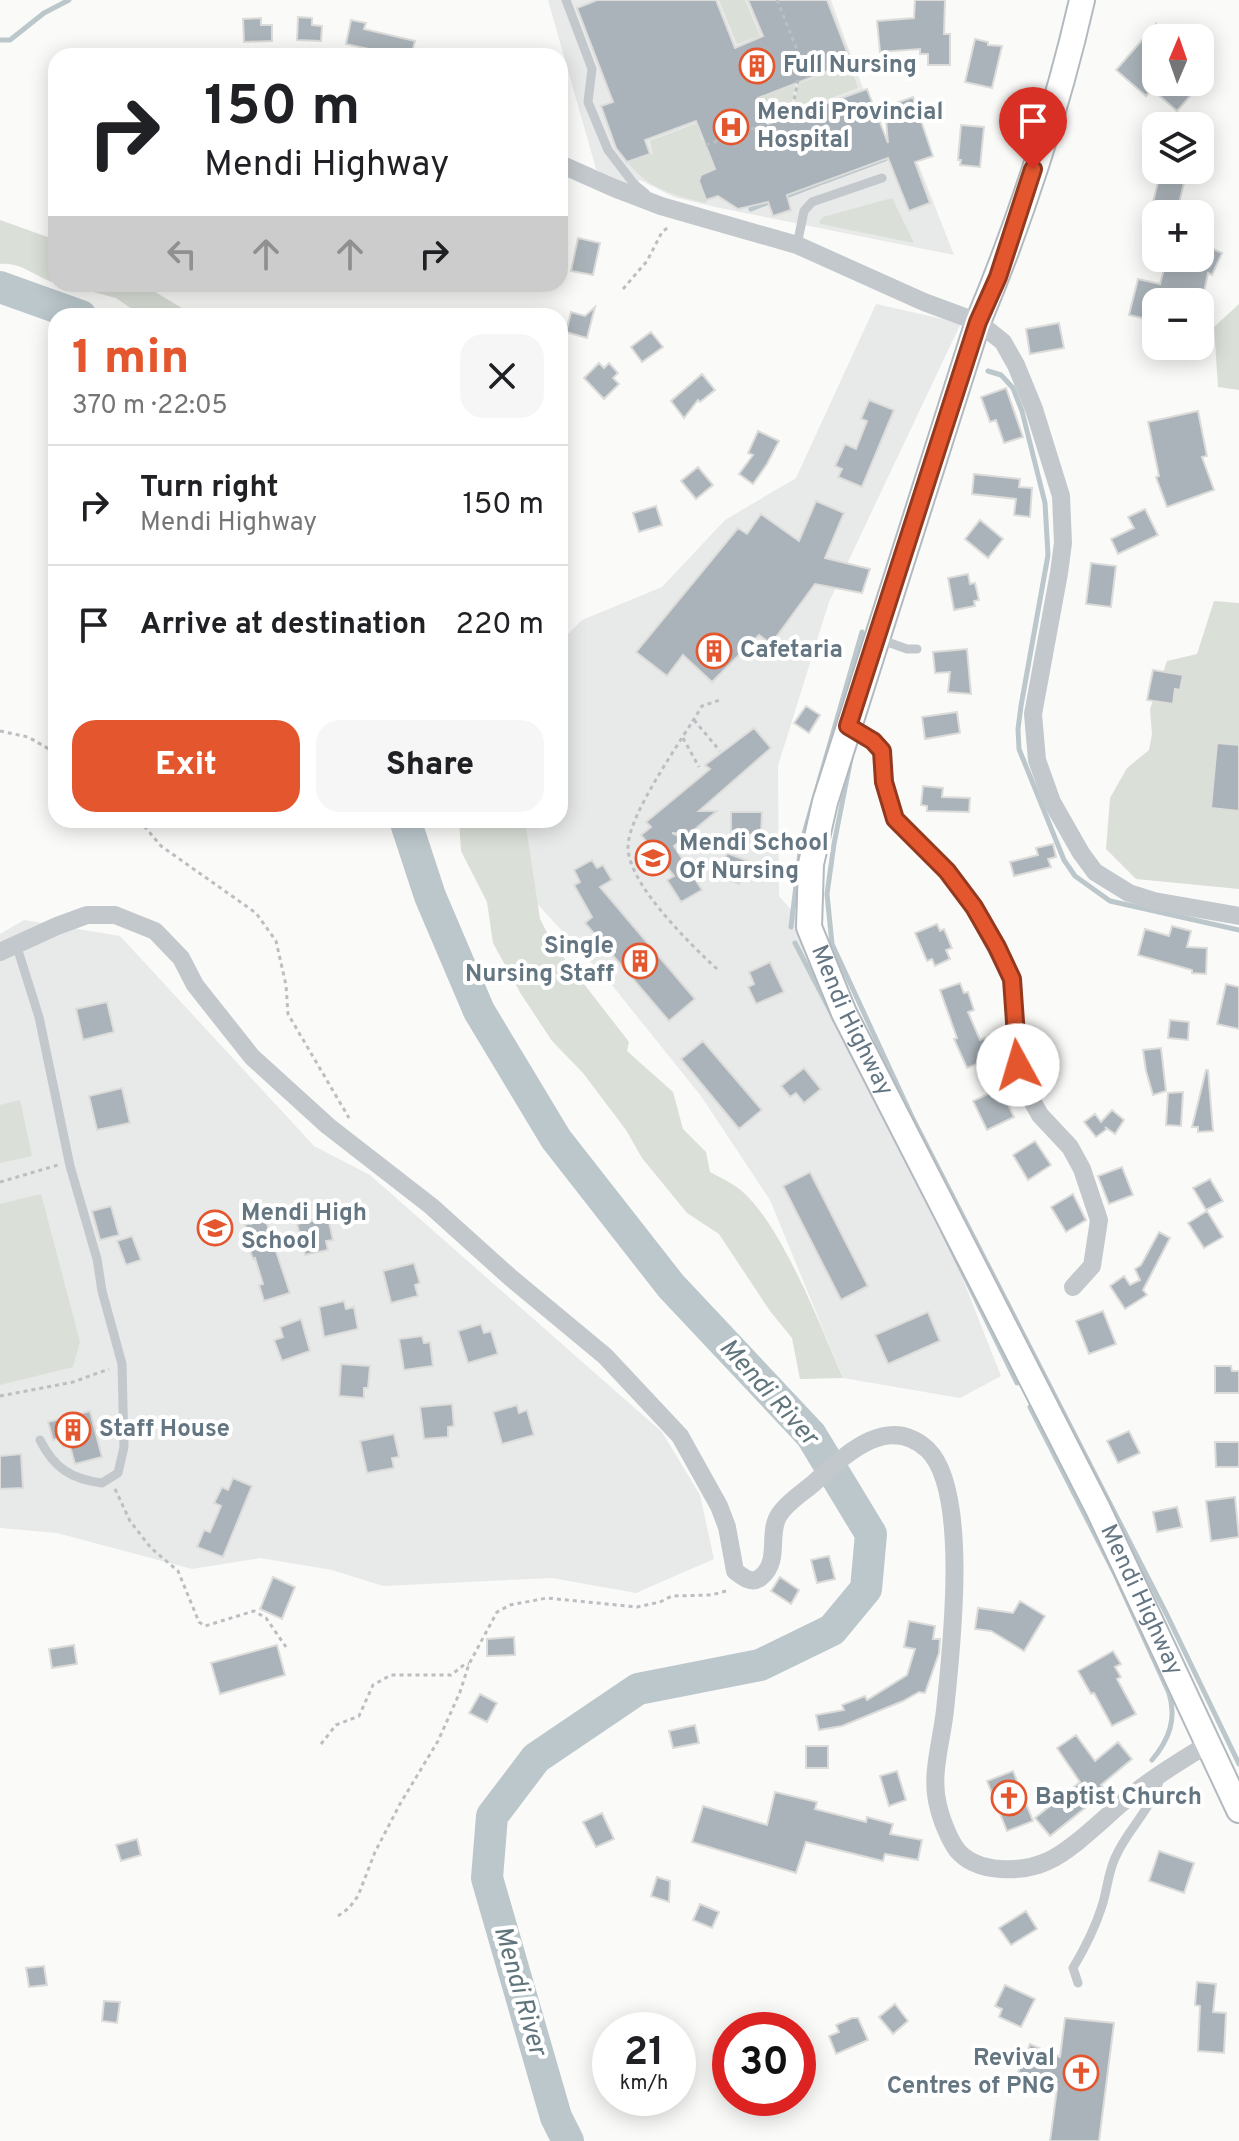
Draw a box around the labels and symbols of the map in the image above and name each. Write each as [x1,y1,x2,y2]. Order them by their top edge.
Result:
north arrow [1142,24,1214,96]
building icon: Full Nursing [738,47,776,85]
place label: Full Nursing [783,51,917,81]
pin [999,87,1067,169]
place label: Mendi Provincial Hospital [757,98,943,156]
hospital icon: Mendi Provincial Hospital [712,108,750,146]
building icon: Cafetaria [695,632,733,670]
place label: Cafetaria [740,636,843,666]
place label: Mendi School Of Nursing [679,829,829,887]
school or university icon: Mendi School Of Nursing [634,839,672,877]
place label: Single Nursing Staff [465,932,614,990]
street label: Mendi Highway [803,941,899,1102]
building icon: Single Nursing Staff [621,942,659,980]
position arrow [976,1023,1060,1107]
place label: Mendi High School [241,1199,367,1257]
school or university icon: Mendi High School [196,1209,234,1247]
water label: Mendi River [711,1332,826,1455]
building icon: Staff House [54,1411,92,1449]
place label: Staff House [99,1415,230,1445]
street label: Mendi Highway [1092,1520,1189,1681]
church icon: Baptist Church [990,1779,1028,1817]
place label: Baptist Church [1035,1783,1202,1813]
water label: Mendi River [485,1922,554,2062]
speed limit sign: 30 [712,2012,816,2116]
place label: Revival Centres of PNG [887,2044,1055,2102]
church icon: Revival Centres of PNG [1062,2054,1100,2092]

